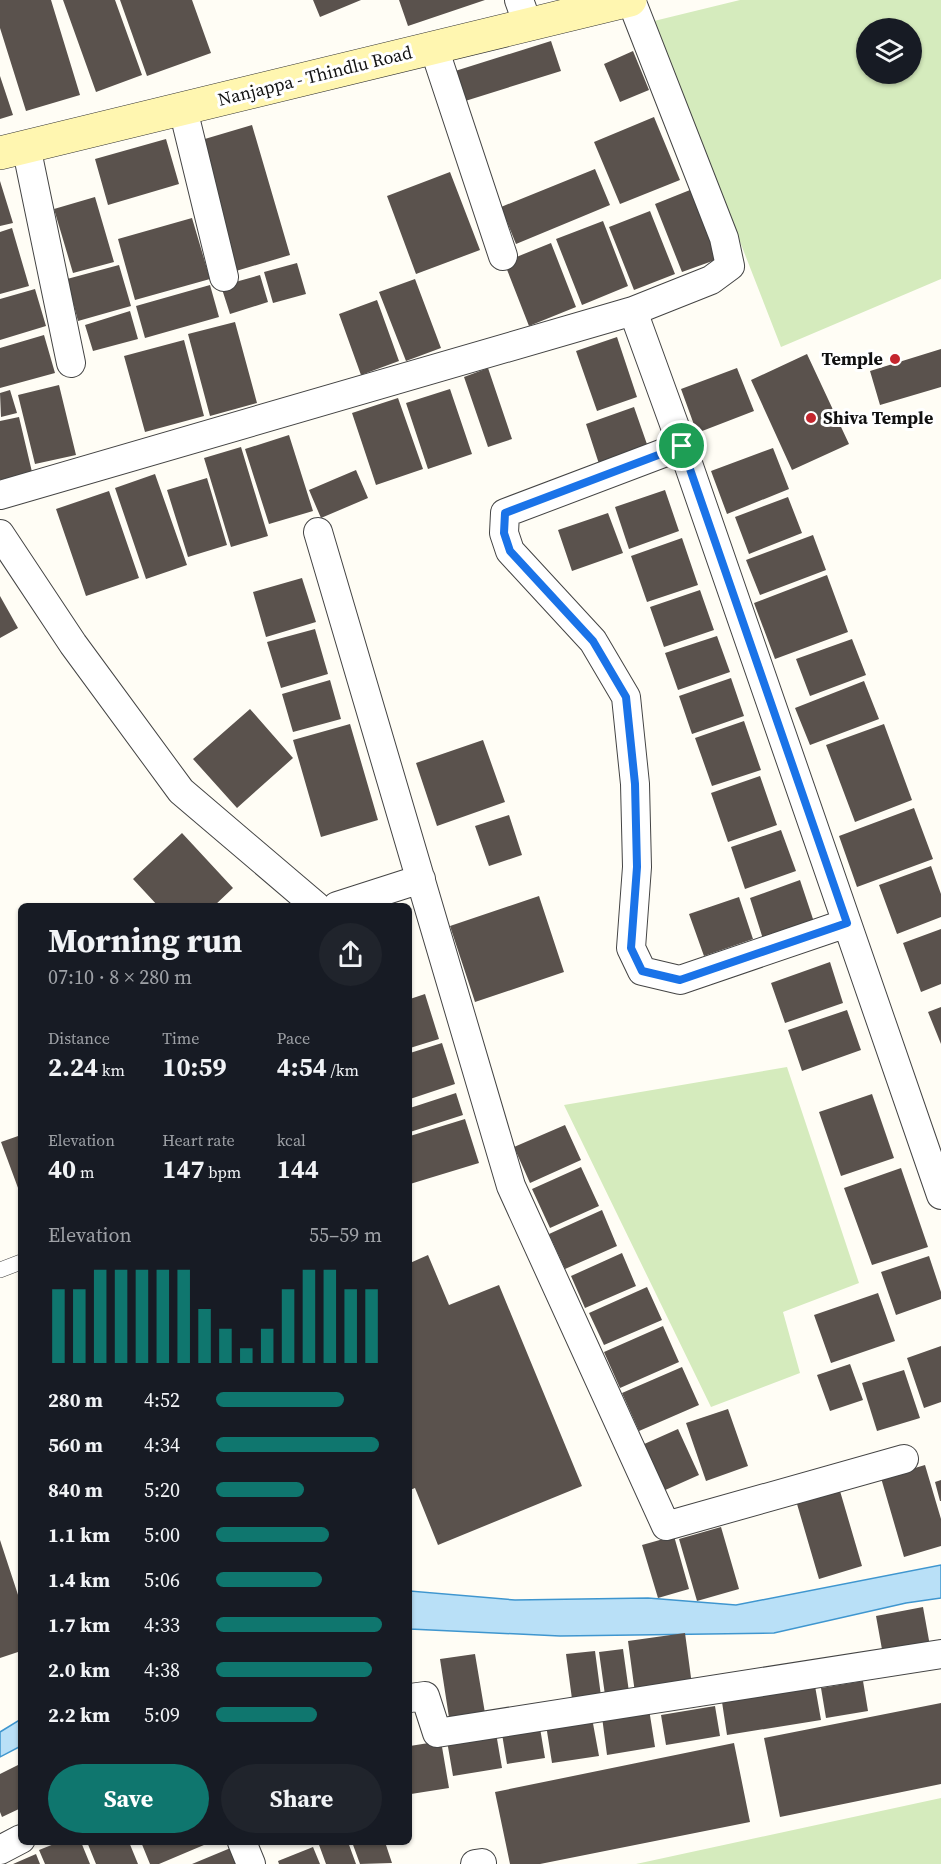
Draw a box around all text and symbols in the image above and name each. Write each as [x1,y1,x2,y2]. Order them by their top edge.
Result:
map controls [856,18,922,84]
button: layers [856,18,922,84]
street label: Nanjappa - Thindlu Road [215,39,415,112]
place label: Temple [821,346,883,371]
marker: Temple [888,352,902,366]
place label: Shiva Temple [823,405,933,430]
marker: Shiva Temple [804,411,818,425]
pin [656,420,707,471]
icon: arrive [665,429,698,462]
text: Morning run [48,918,242,963]
button: share [319,923,382,986]
text: 07:10 · 8 × 280 m [48,963,192,991]
text: Distance [48,1027,110,1049]
text: Time [162,1027,199,1049]
text: Pace [277,1027,310,1049]
text: 2.24 [48,1049,98,1085]
text: 10:59 [162,1049,227,1085]
text: 4:54 [277,1049,327,1085]
text: km [98,1059,125,1081]
text: /km [327,1059,359,1081]
text: Elevation [48,1129,115,1151]
text: Heart rate [162,1129,235,1151]
text: kcal [277,1129,306,1151]
text: 40 [48,1151,76,1187]
text: 147 [162,1151,205,1187]
text: 144 [277,1151,319,1187]
text: m [76,1161,94,1183]
text: bpm [205,1161,241,1183]
text: Elevation [48,1221,132,1249]
text: 55–59 m [309,1221,382,1249]
text: 280 m [48,1386,103,1414]
text: 4:52 [144,1386,180,1414]
text: 560 m [48,1431,103,1459]
text: 4:34 [144,1431,180,1459]
text: 840 m [48,1476,103,1504]
text: 5:20 [144,1476,180,1504]
text: 1.1 km [48,1521,110,1549]
text: 5:00 [144,1521,180,1549]
text: 1.4 km [48,1566,110,1594]
text: 5:06 [144,1566,180,1594]
text: 1.7 km [48,1611,110,1639]
text: 4:33 [144,1611,180,1639]
text: 2.0 km [48,1656,110,1684]
text: 4:38 [144,1656,180,1684]
text: 2.2 km [48,1701,110,1729]
text: 5:09 [144,1701,180,1729]
button: Save [48,1764,209,1833]
button: Share [221,1764,382,1833]

